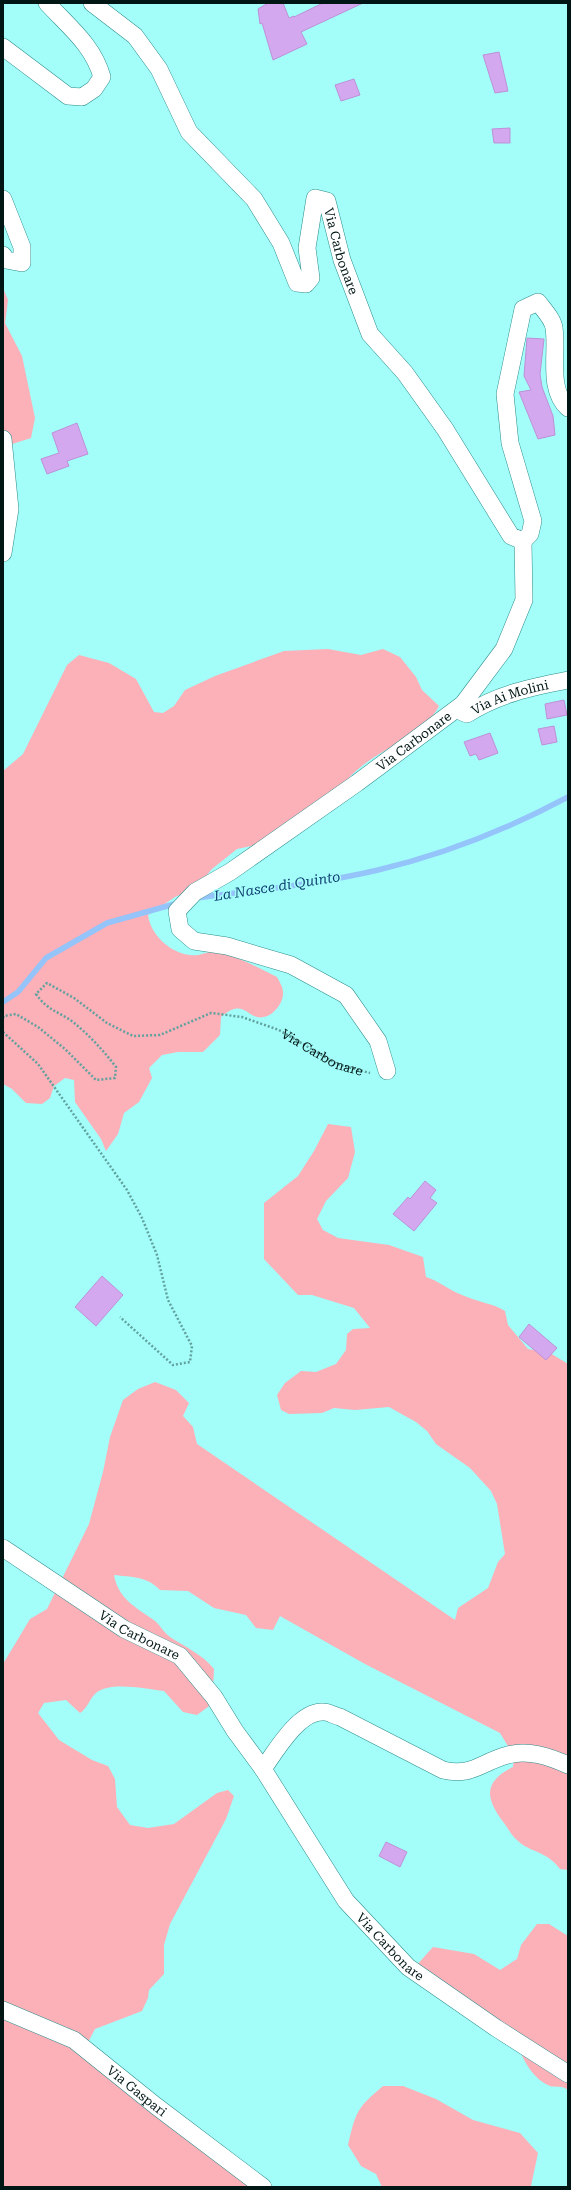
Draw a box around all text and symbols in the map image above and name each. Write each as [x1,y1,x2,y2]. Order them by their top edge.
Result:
street label: Via Carbonare [322,206,362,296]
street label: Via Ai Molini [468,677,550,717]
street label: Via Carbonare [373,708,454,774]
water label: La Nasce di Quinto [212,868,341,904]
street label: Via Carbonare [279,1026,365,1078]
street label: Via Carbonare [96,1607,182,1662]
street label: Via Carbonare [354,1910,427,1983]
street label: Via Gaspari [104,2062,170,2119]

